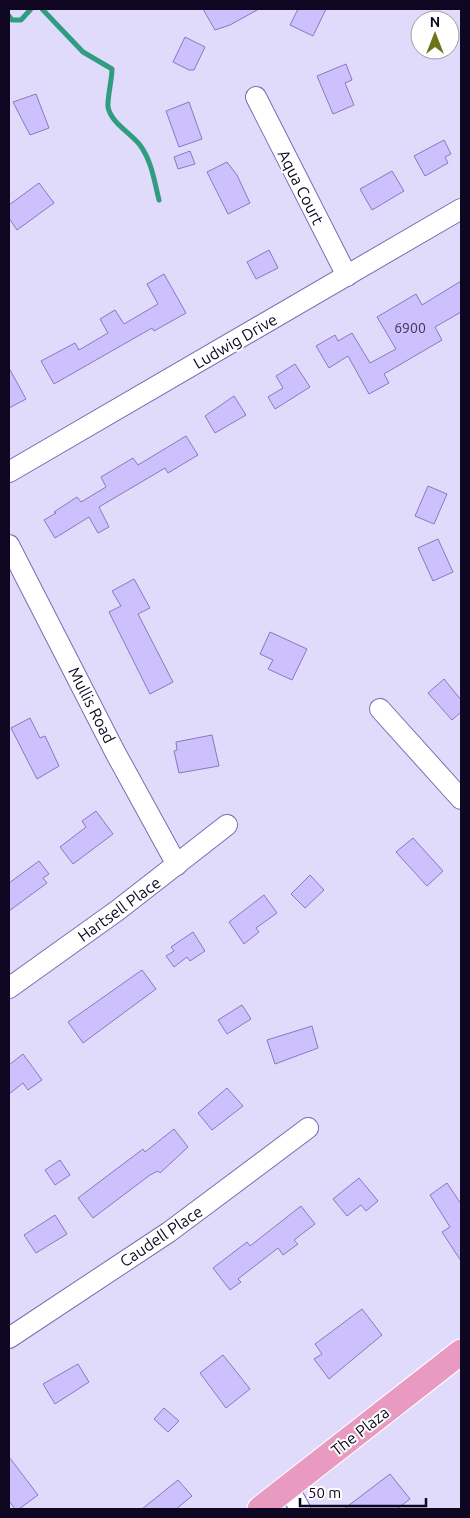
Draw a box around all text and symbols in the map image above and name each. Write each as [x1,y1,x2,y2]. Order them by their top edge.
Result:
north arrow [410,10,460,60]
text: N [430,14,440,30]
street label: Aqua Court [274,147,328,228]
street label: Ludwig Drive [190,310,280,372]
house number: 6900 [394,320,426,336]
street label: Mullis Road [65,664,119,746]
street label: Hartsell Place [74,873,164,945]
street label: Caudell Place [116,1202,206,1270]
street label: The Plaza [328,1403,392,1459]
scale bar [300,1476,426,1508]
text: 50 m [308,1484,341,1501]

